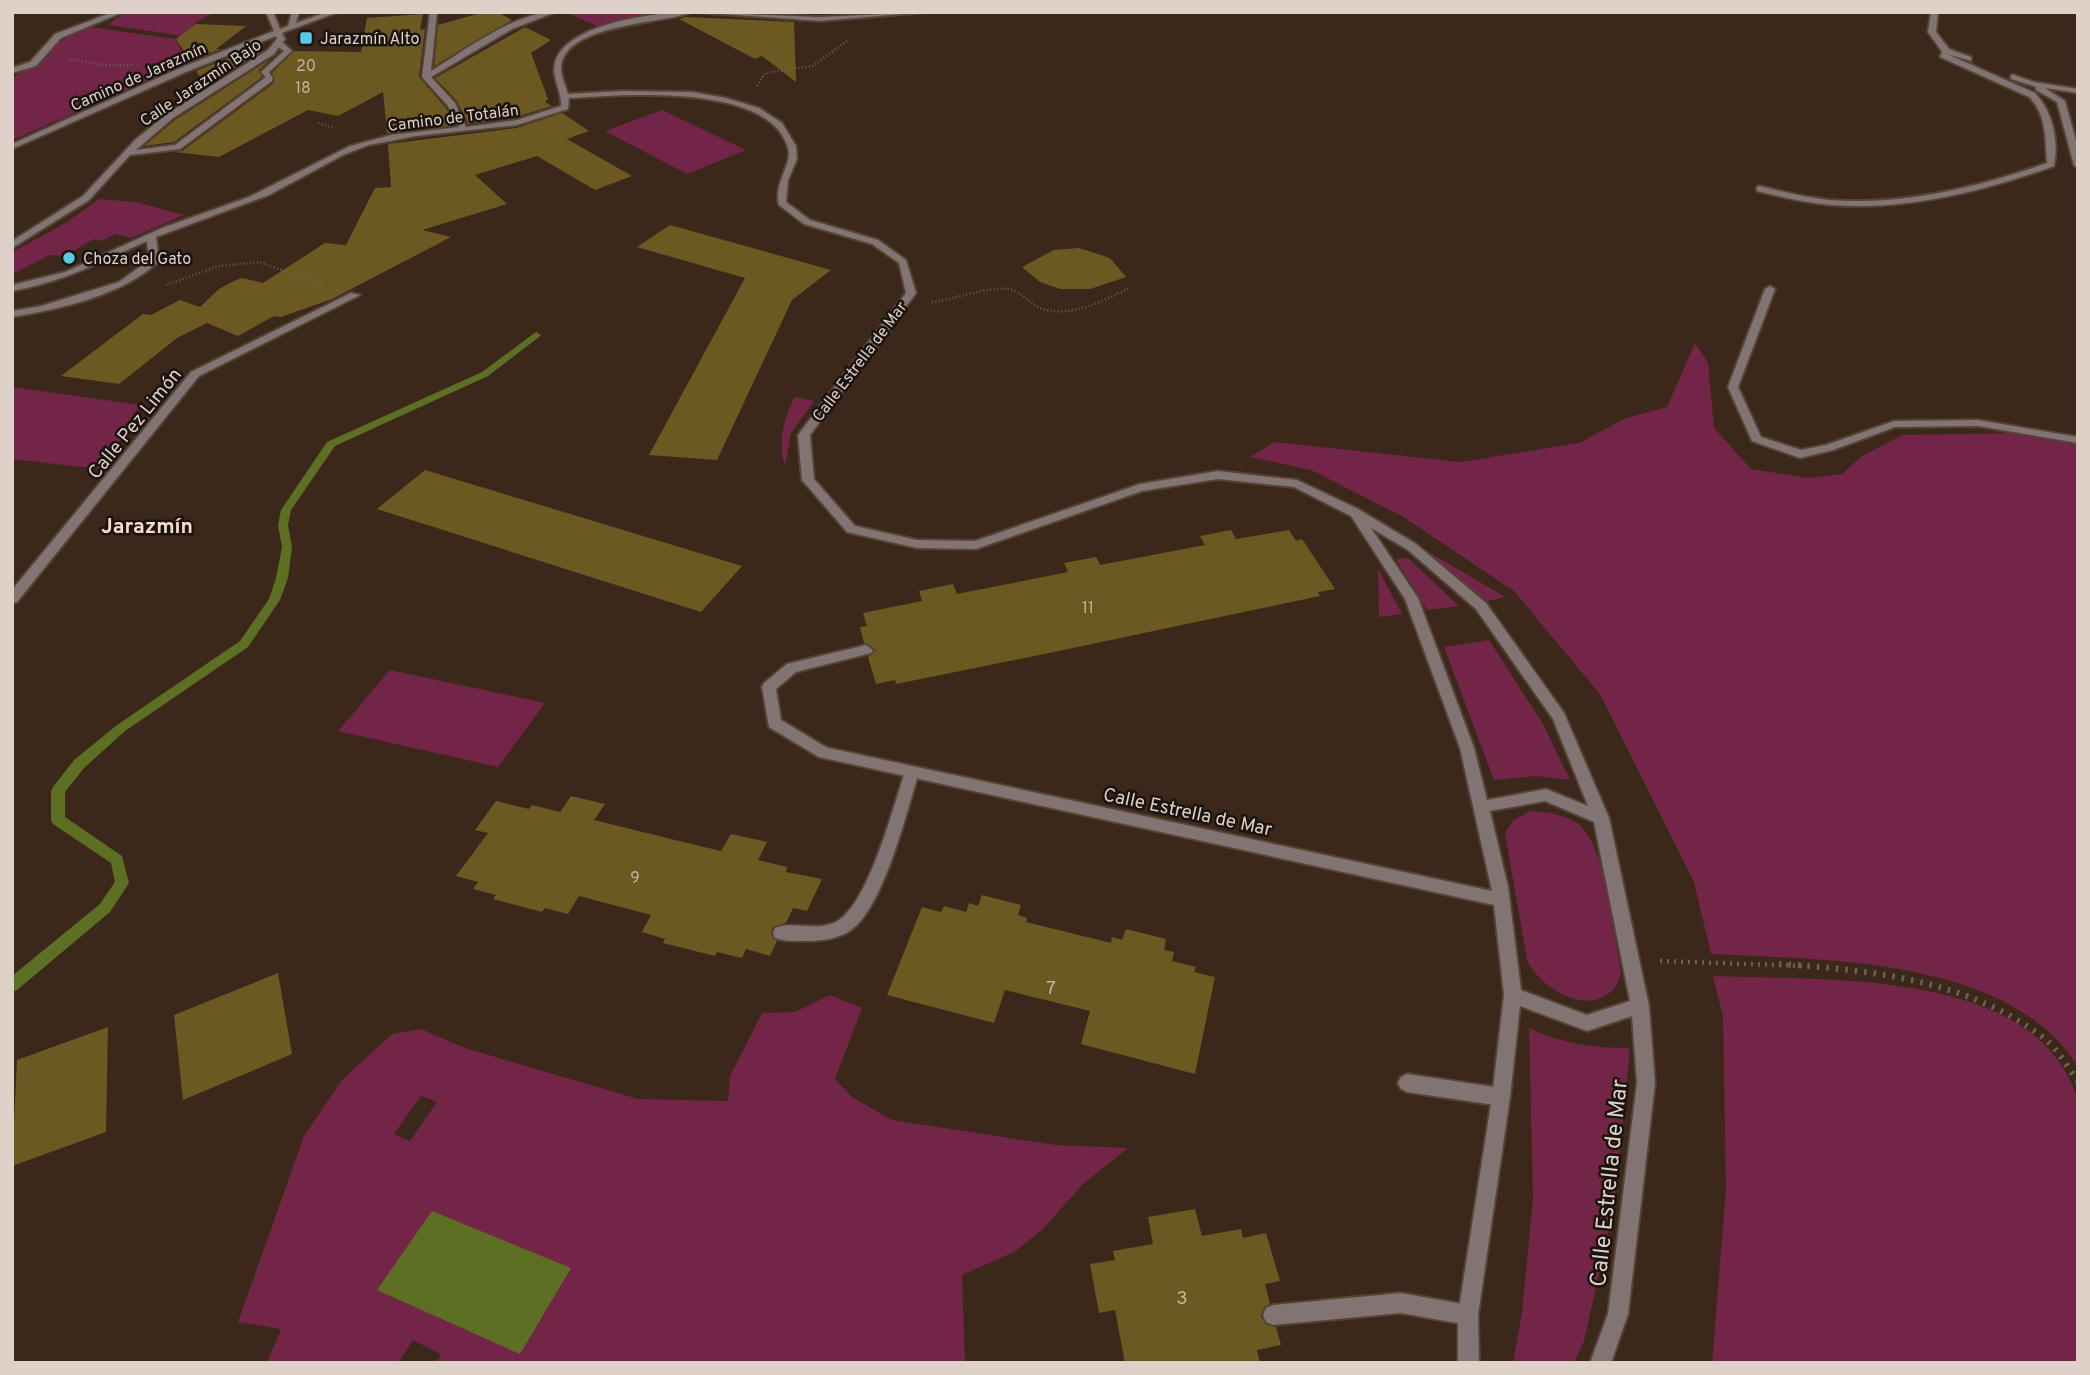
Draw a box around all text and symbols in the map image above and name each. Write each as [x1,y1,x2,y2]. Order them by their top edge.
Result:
marker: Jarazmín Alto [298,30,314,46]
place label: Jarazmín Alto [320,30,419,50]
street label: Calle Jarazmín Bajo [137,36,266,132]
street label: Camino de Jarazmín [68,39,210,117]
house number: 20 [296,57,316,77]
house number: 18 [295,79,311,99]
street label: Camino de Totalán [387,101,520,137]
marker: Choza del Gato [61,250,77,266]
place label: Choza del Gato [83,250,191,270]
street label: Calle Estrella de Mar [809,298,912,426]
street label: Calle Pez Limón [83,364,188,485]
district label: Jarazmín [101,514,193,541]
house number: 11 [1082,599,1094,619]
street label: Calle Estrella de Mar [1101,783,1275,843]
house number: 9 [630,869,640,889]
house number: 7 [1046,977,1056,1001]
street label: Calle Estrella de Mar [1585,1078,1636,1289]
house number: 3 [1176,1287,1188,1311]

